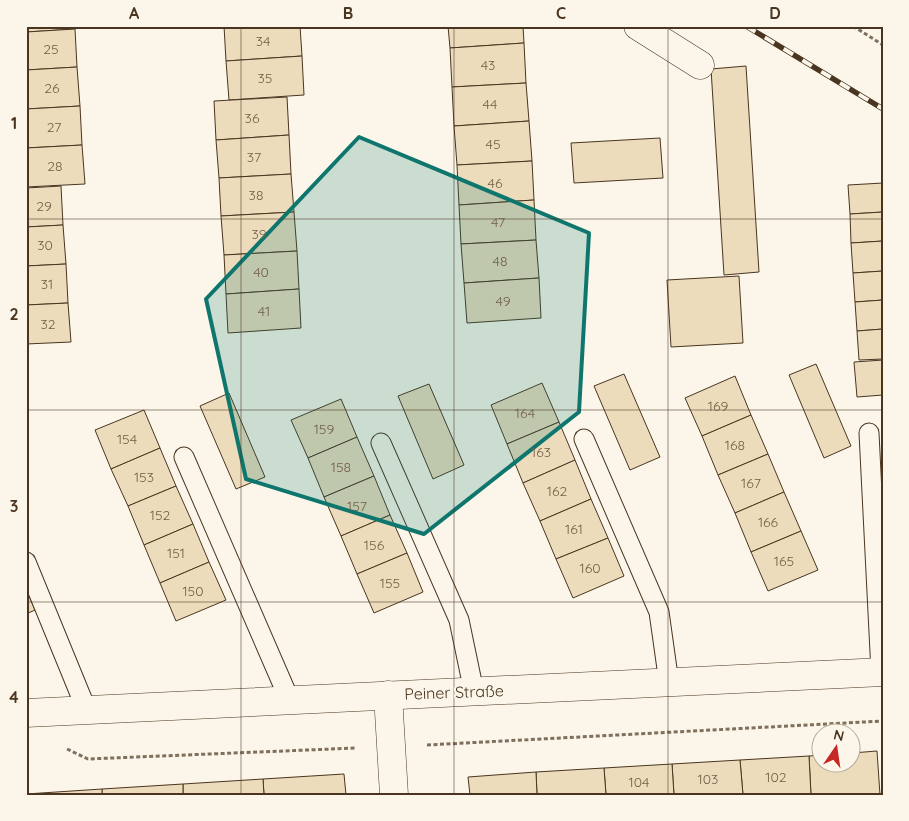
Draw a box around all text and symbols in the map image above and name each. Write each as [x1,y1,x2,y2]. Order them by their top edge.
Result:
text: A [129,3,140,23]
text: B [343,3,353,23]
text: C [556,3,566,23]
text: D [769,3,781,23]
house number: 34 [256,32,270,50]
house number: 25 [43,40,59,58]
house number: 43 [481,56,495,74]
house number: 35 [258,69,272,87]
house number: 26 [44,79,60,97]
house number: 44 [483,95,497,113]
house number: 36 [245,109,260,127]
text: 1 [11,113,17,133]
house number: 27 [47,118,61,136]
house number: 45 [485,135,501,153]
house number: 37 [247,148,261,166]
house number: 28 [47,157,63,175]
house number: 46 [488,174,503,192]
house number: 38 [249,186,263,204]
house number: 29 [36,197,52,215]
house number: 47 [491,213,505,231]
house number: 39 [251,225,267,243]
house number: 30 [37,236,53,254]
house number: 48 [493,252,507,270]
house number: 40 [253,263,269,281]
house number: 31 [41,275,53,293]
house number: 49 [496,292,511,310]
house number: 41 [258,302,270,320]
text: 2 [9,304,19,324]
house number: 32 [40,315,56,333]
house number: 169 [708,397,728,415]
house number: 164 [515,404,535,422]
house number: 159 [314,420,334,438]
house number: 154 [117,430,137,448]
house number: 168 [725,436,745,454]
house number: 163 [531,443,551,461]
house number: 158 [331,458,351,476]
house number: 153 [134,468,154,486]
house number: 167 [741,474,761,492]
house number: 162 [547,482,567,500]
text: 3 [10,496,18,516]
house number: 157 [347,497,367,515]
house number: 152 [150,506,171,524]
house number: 166 [758,513,779,531]
house number: 161 [565,520,583,538]
house number: 156 [364,536,385,554]
house number: 151 [167,544,185,562]
house number: 165 [774,552,794,570]
house number: 160 [579,559,601,577]
house number: 155 [380,574,400,592]
house number: 150 [182,582,204,600]
street label: Peiner Straße [404,680,504,704]
text: 4 [9,687,19,707]
north arrow [812,724,862,774]
text: N [832,725,846,745]
house number: 102 [765,768,787,786]
house number: 103 [698,770,718,788]
house number: 104 [629,773,649,791]

